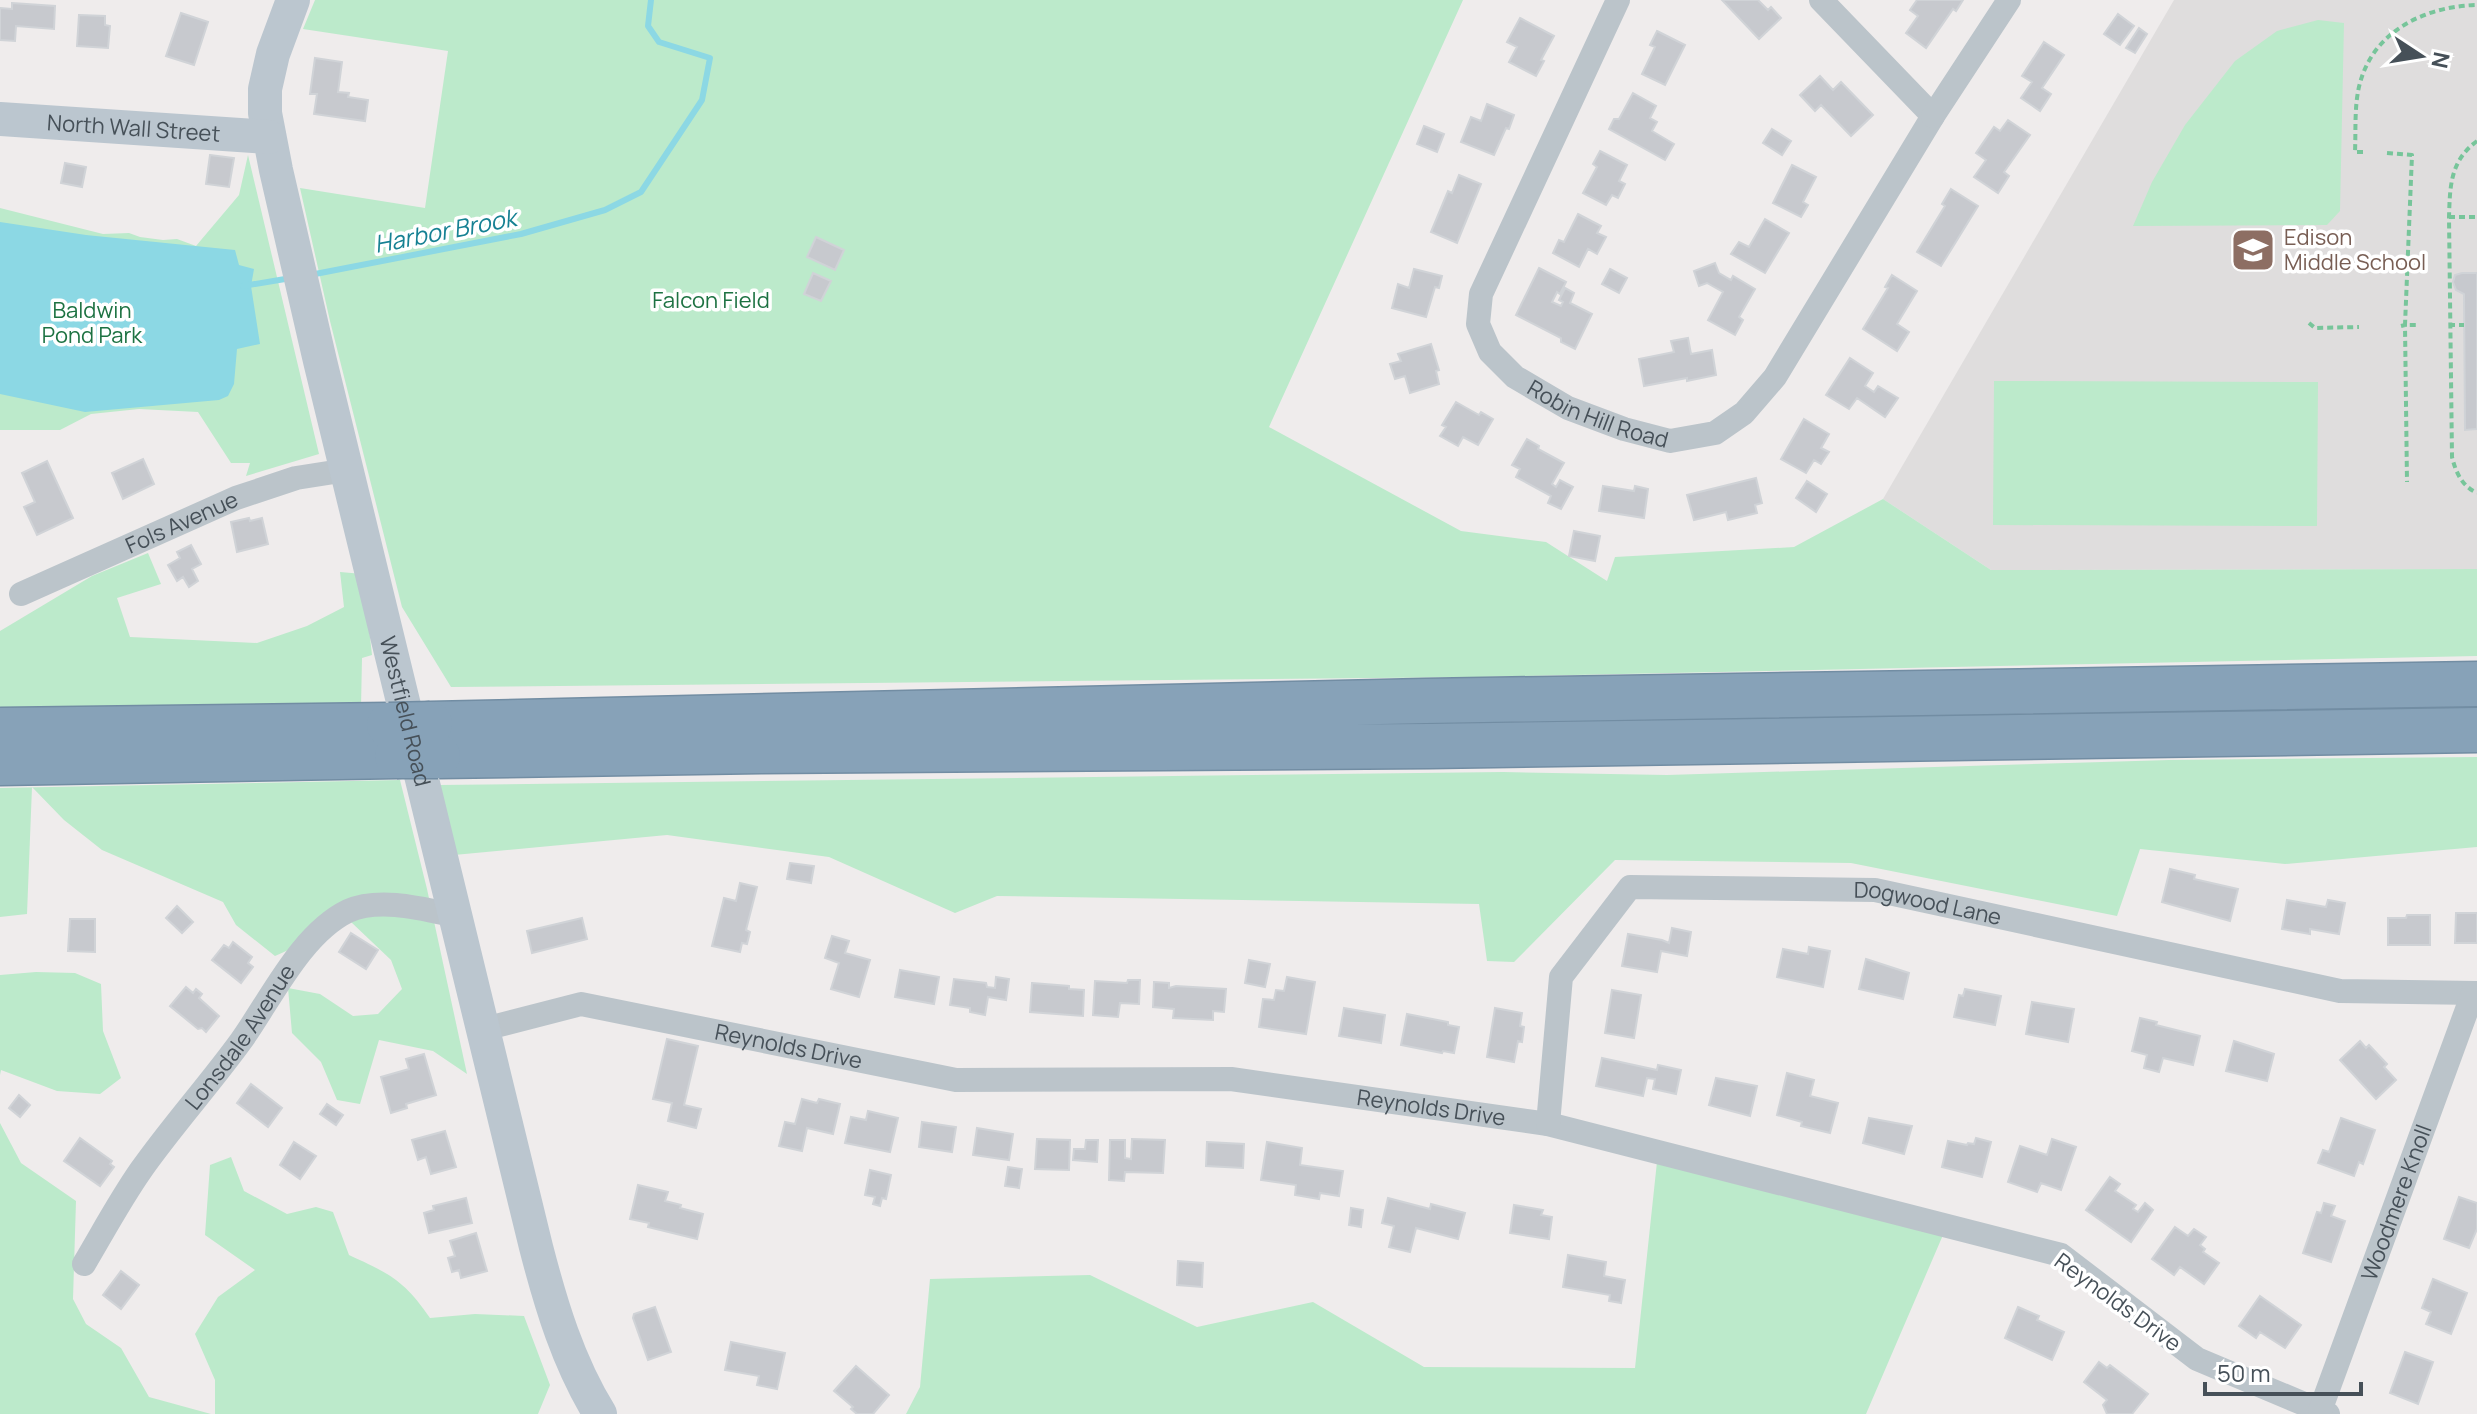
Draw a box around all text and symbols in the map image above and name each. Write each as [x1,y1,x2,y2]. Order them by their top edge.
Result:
north arrow [2381,16,2461,96]
text: N [2424,49,2457,71]
street label: North Wall Street [46,107,221,149]
water label: Harbor Brook [371,200,522,260]
place label: Edison Middle School [2284,222,2426,277]
school or university icon: Edison Middle School [2229,226,2277,274]
park label: Falcon Field [652,285,770,315]
park label: Baldwin Pond Park [42,295,143,350]
street label: Robin Hill Road [1522,373,1672,455]
street label: Fols Avenue [121,484,243,560]
street label: Westfield Road [373,633,438,789]
street label: Dogwood Lane [1854,874,2004,932]
street label: Lonsdale Avenue [178,958,302,1116]
street label: Reynolds Drive [712,1017,865,1076]
street label: Reynolds Drive [1355,1082,1508,1133]
street label: Woodmere Knoll [2354,1120,2439,1285]
street label: Reynolds Drive [2049,1246,2187,1358]
scale bar [2205,1346,2361,1396]
text: 50 m [2217,1356,2271,1389]

